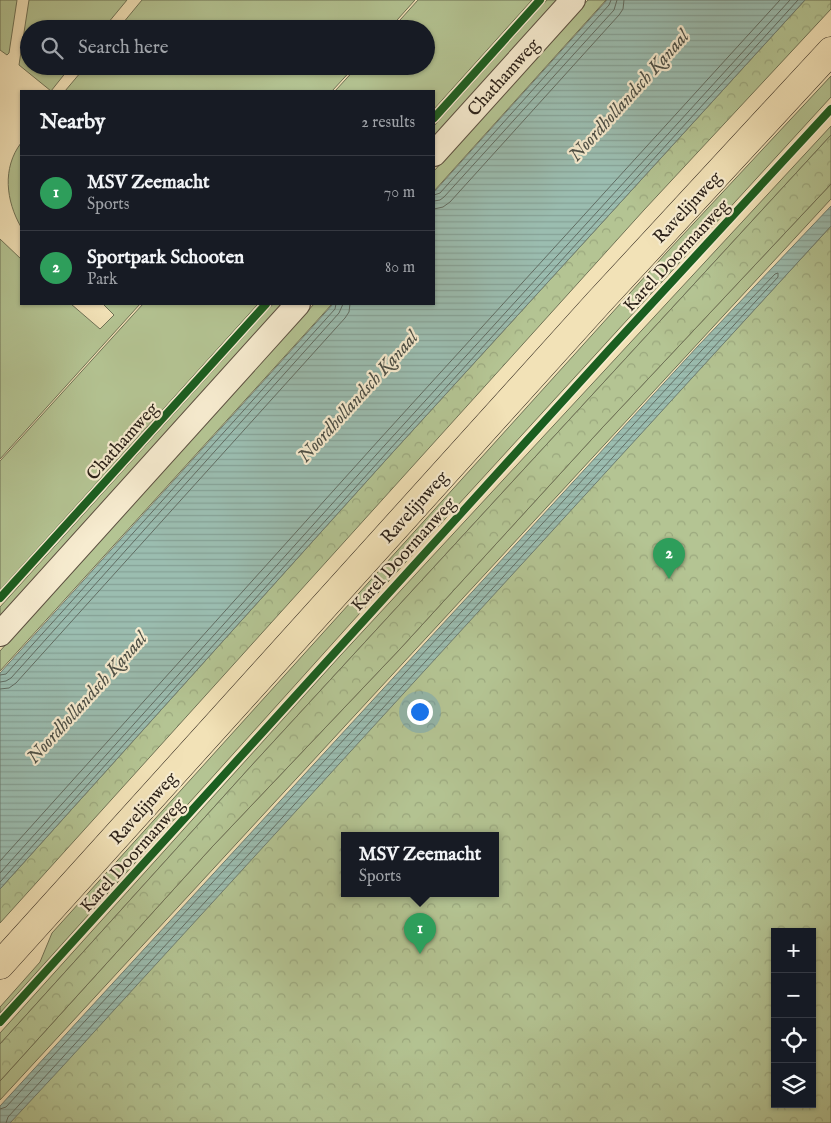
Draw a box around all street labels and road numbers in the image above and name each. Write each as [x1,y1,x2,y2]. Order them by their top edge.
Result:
street label: Chathamweg [463,34,545,122]
street label: Ravelijnweg [649,167,728,249]
street label: Karel Doormanweg [619,195,735,317]
street label: Chathamweg [82,398,164,486]
street label: Ravelijnweg [376,467,454,549]
street label: Karel Doormanweg [347,493,462,617]
street label: Ravelijnweg [105,768,183,850]
street label: Karel Doormanweg [76,794,191,918]

